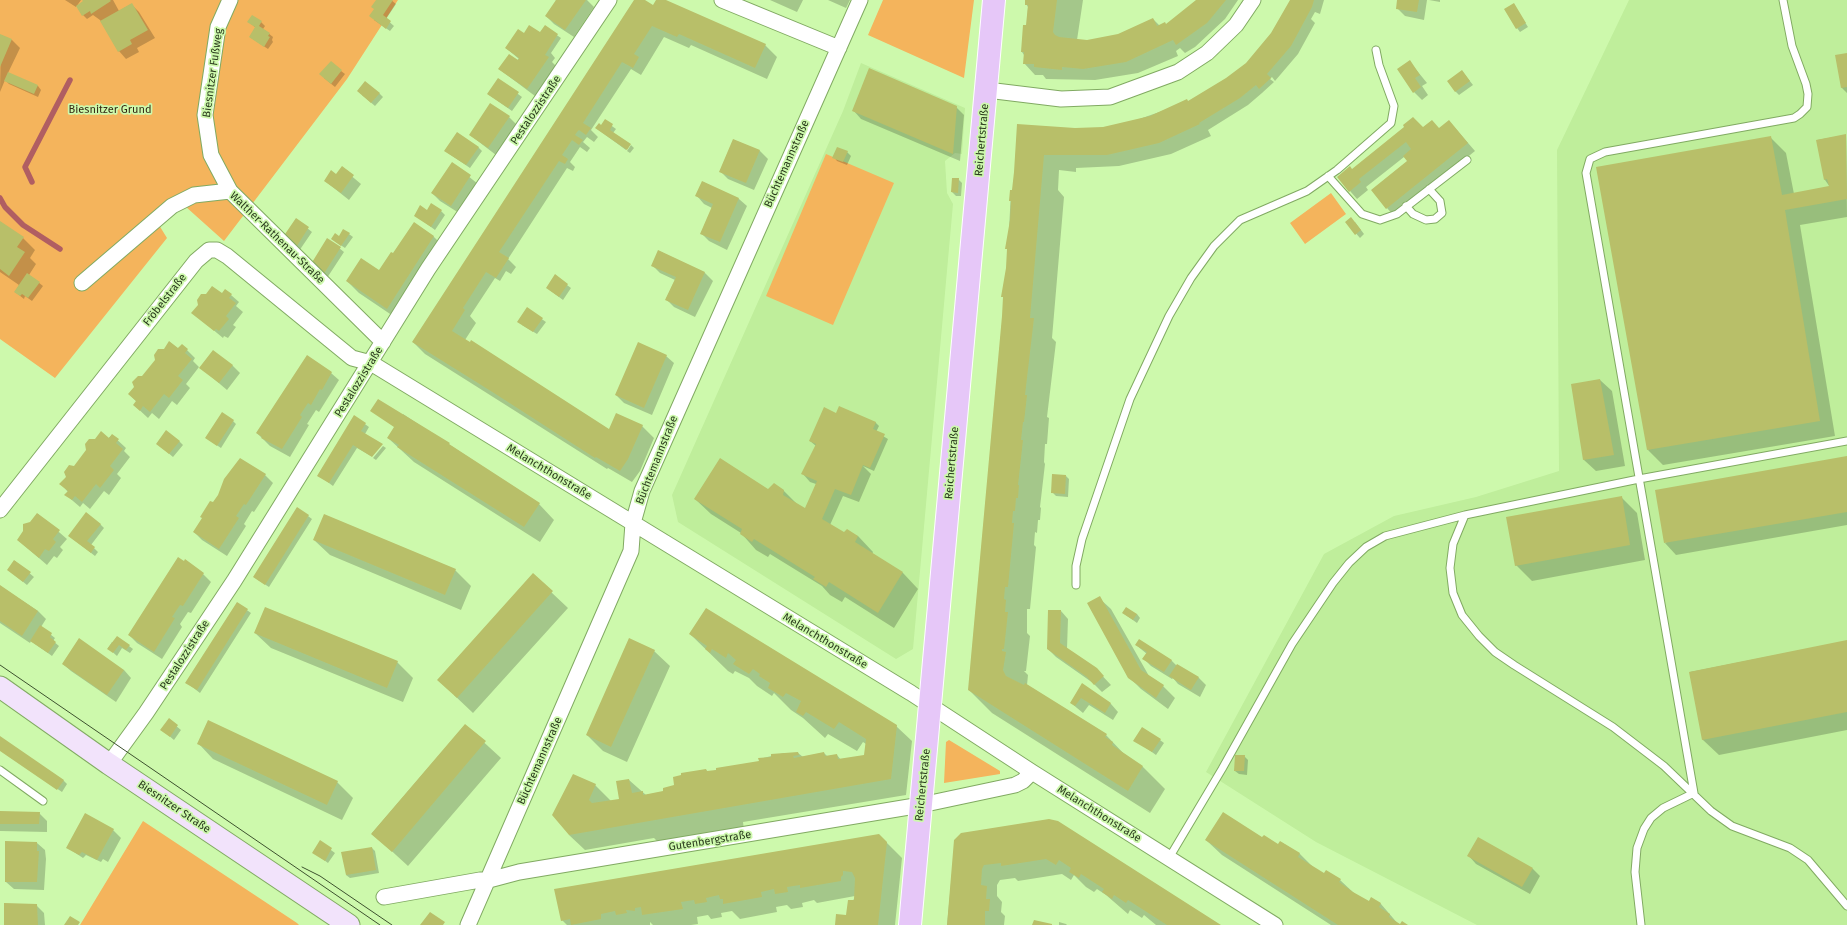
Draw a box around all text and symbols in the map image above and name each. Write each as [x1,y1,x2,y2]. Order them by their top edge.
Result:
street label: Biesnitzer Fußweg [200,28,226,118]
street label: Pestalozzistraße [508,73,564,147]
park label: Biesnitzer Grund [69,103,151,117]
street label: Reichertstraße [972,103,992,177]
street label: Büchtemannstraße [762,118,812,210]
street label: Walther-Rathenau-Straße [227,189,327,287]
street label: Fröbelstraße [141,271,189,329]
street label: Pestalozzistraße [332,344,386,420]
street label: Büchtemannstraße [633,414,681,506]
street label: Reichertstraße [942,426,962,500]
street label: Melanchthonstraße [504,441,594,503]
street label: Melanchthonstraße [780,610,870,672]
street label: Pestalozzistraße [157,618,213,692]
street label: Büchtemannstraße [515,715,565,807]
street label: Reichertstraße [913,748,933,822]
street label: Biesnitzer Straße [135,778,213,836]
street label: Melanchthonstraße [1055,783,1143,845]
street label: Gutenbergstraße [668,828,752,854]

